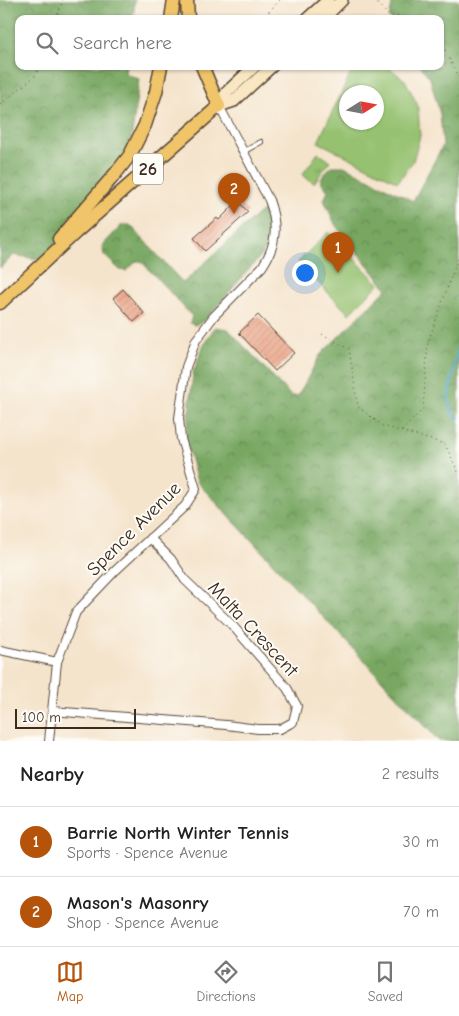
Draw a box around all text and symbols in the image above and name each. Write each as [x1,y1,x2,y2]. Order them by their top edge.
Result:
search box [15,15,444,70]
icon: search [33,29,61,57]
text: Search here [73,32,172,54]
north arrow [339,85,384,130]
road number: 26 [133,153,163,184]
pin: 2 [218,173,250,214]
pin: 1 [322,232,354,273]
your location [292,260,318,286]
street label: Spence Avenue [83,478,185,580]
street label: Malta Crescent [203,577,303,681]
scale bar [15,706,136,729]
text: 100 m [22,709,61,726]
text: Nearby [20,762,84,786]
text: 2 results [382,765,439,783]
text: Barrie North Winter Tennis [67,822,289,844]
text: 1 [33,833,39,851]
text: 30 m [403,833,439,851]
text: Sports · Spence Avenue [67,844,228,862]
text: Mason's Masonry [67,892,208,914]
text: 2 [32,903,40,921]
text: 70 m [403,903,439,921]
text: Shop · Spence Avenue [67,914,219,932]
tab: Map [56,958,84,1005]
tab: Directions [196,958,256,1005]
tab: Saved [368,958,403,1005]

